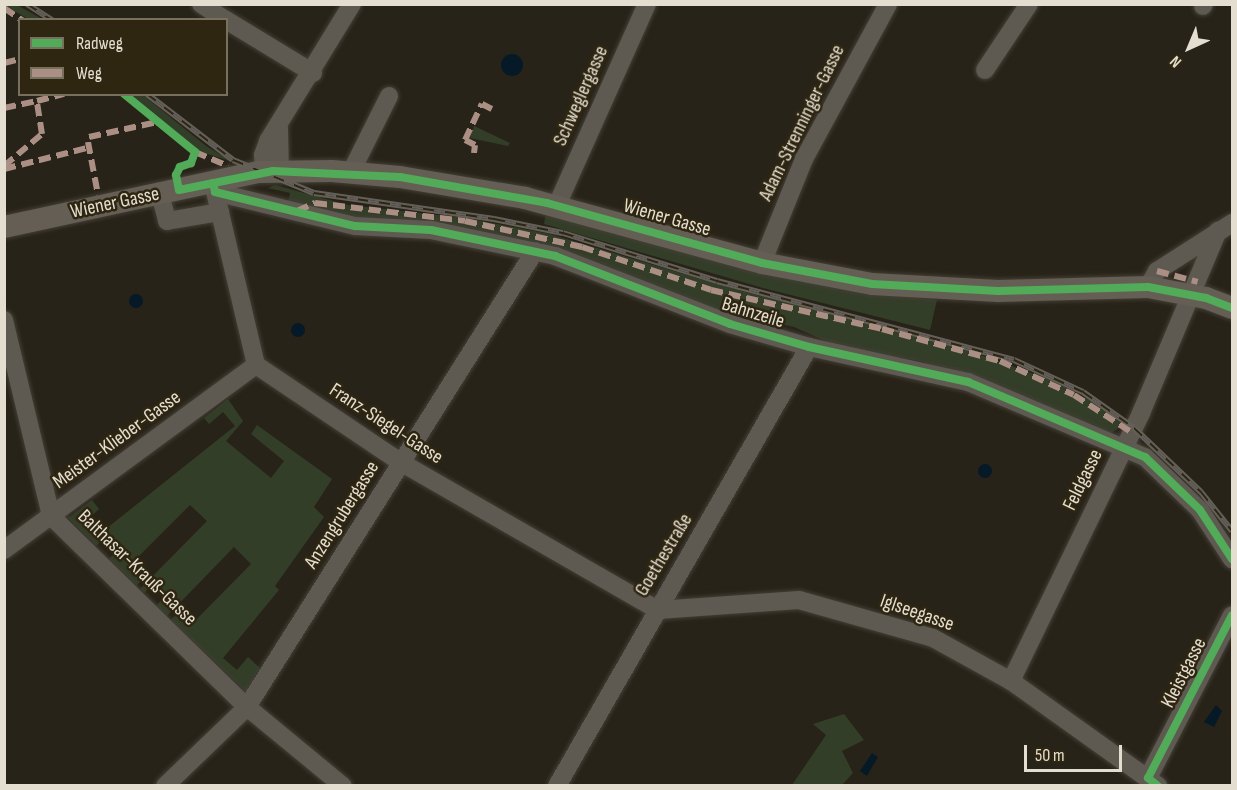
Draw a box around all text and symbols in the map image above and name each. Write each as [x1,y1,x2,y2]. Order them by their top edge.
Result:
legend [18,18,228,96]
north arrow [1159,18,1219,78]
text: Radweg [76,33,123,54]
street label: Adam-Strenninger-Gasse [754,41,850,205]
street label: Schweglergasse [548,42,614,150]
text: N [1166,52,1186,71]
text: Weg [76,63,102,84]
street label: Wiener Gasse [68,182,162,224]
street label: Wiener Gasse [620,194,714,242]
street label: Bahnzeile [719,292,787,334]
street label: Franz-Siegel-Gasse [325,378,447,470]
street label: Meister-Klieber-Gasse [49,386,185,494]
street label: Feldgasse [1058,446,1108,514]
street label: Anzengrubergasse [299,457,385,573]
street label: Balthasar-Krauß-Gasse [72,505,202,631]
street label: Goethestraße [630,509,698,601]
street label: Iglseegasse [877,589,957,637]
street label: Kleistgasse [1156,634,1212,712]
scale bar [1027,733,1124,771]
text: 50 m [1035,745,1065,766]

